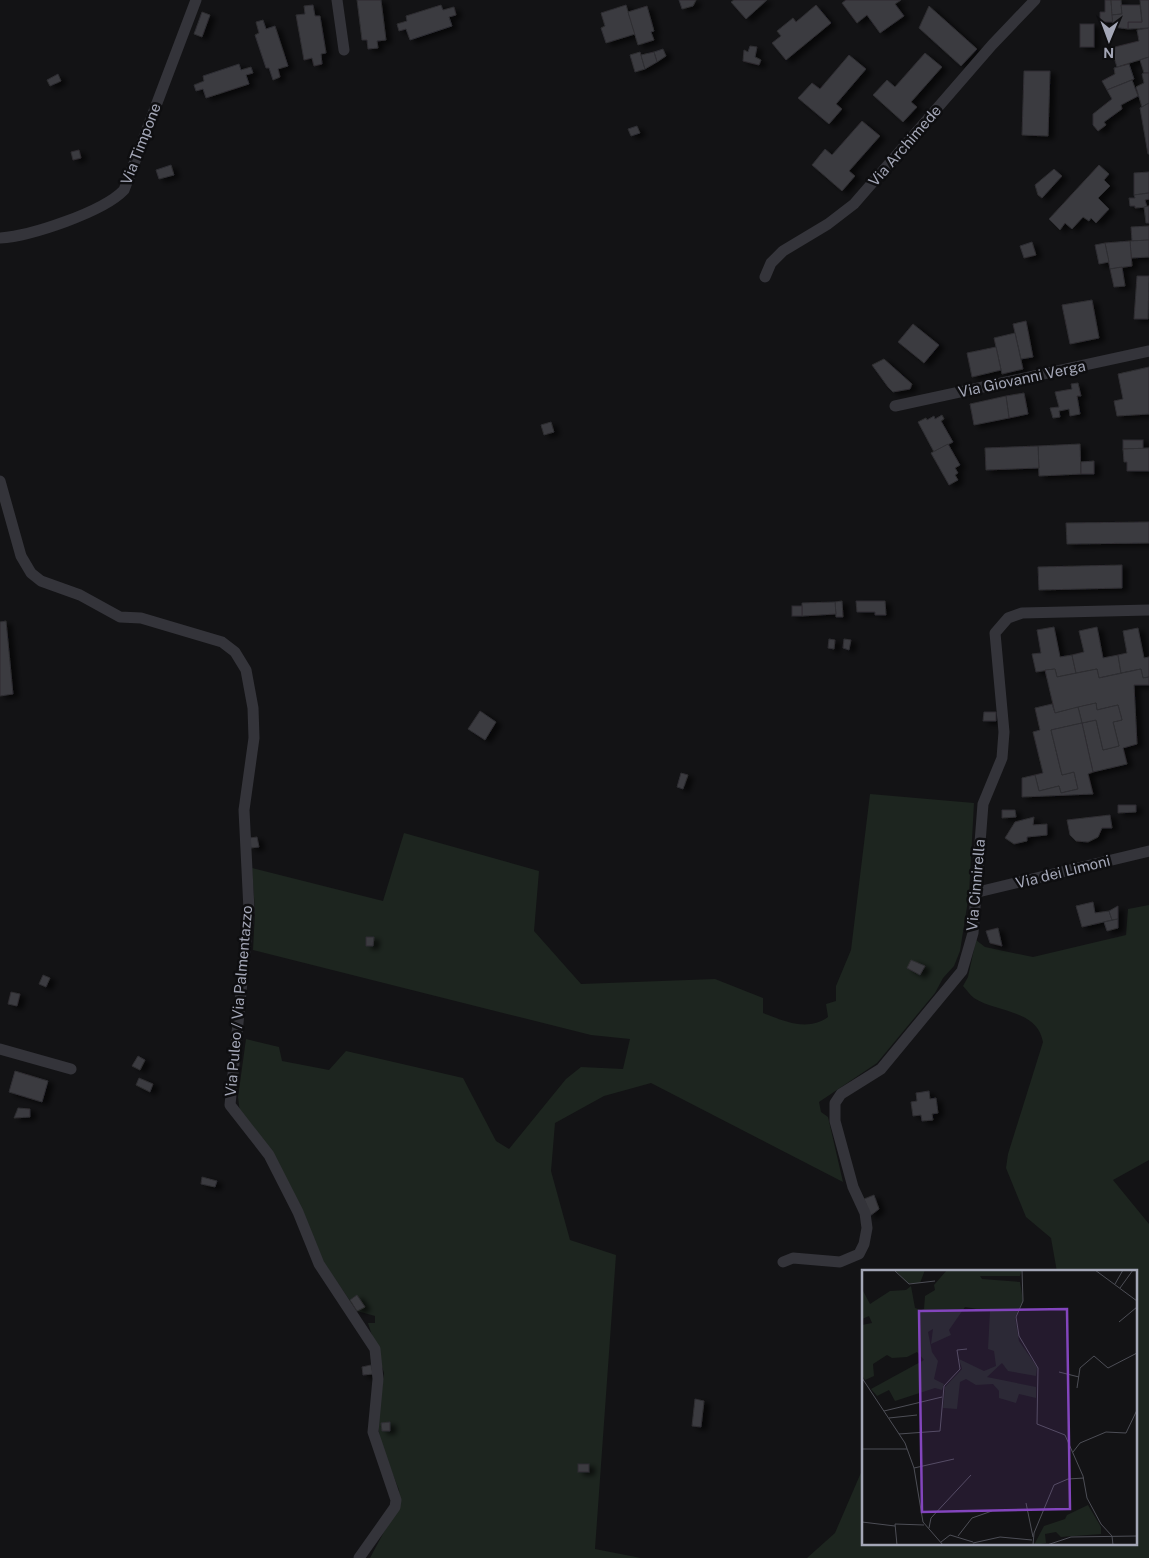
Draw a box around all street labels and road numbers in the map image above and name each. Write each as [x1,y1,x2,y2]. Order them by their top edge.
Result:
street label: Via Timpone [117,101,164,187]
street label: Via Archimede [865,102,944,190]
street label: Via Giovanni Verga [957,357,1087,400]
street label: Via Cinnirella [963,838,988,932]
street label: Via dei Limoni [1014,852,1112,891]
street label: Via Puleo / Via Palmentazzo [222,905,255,1097]

